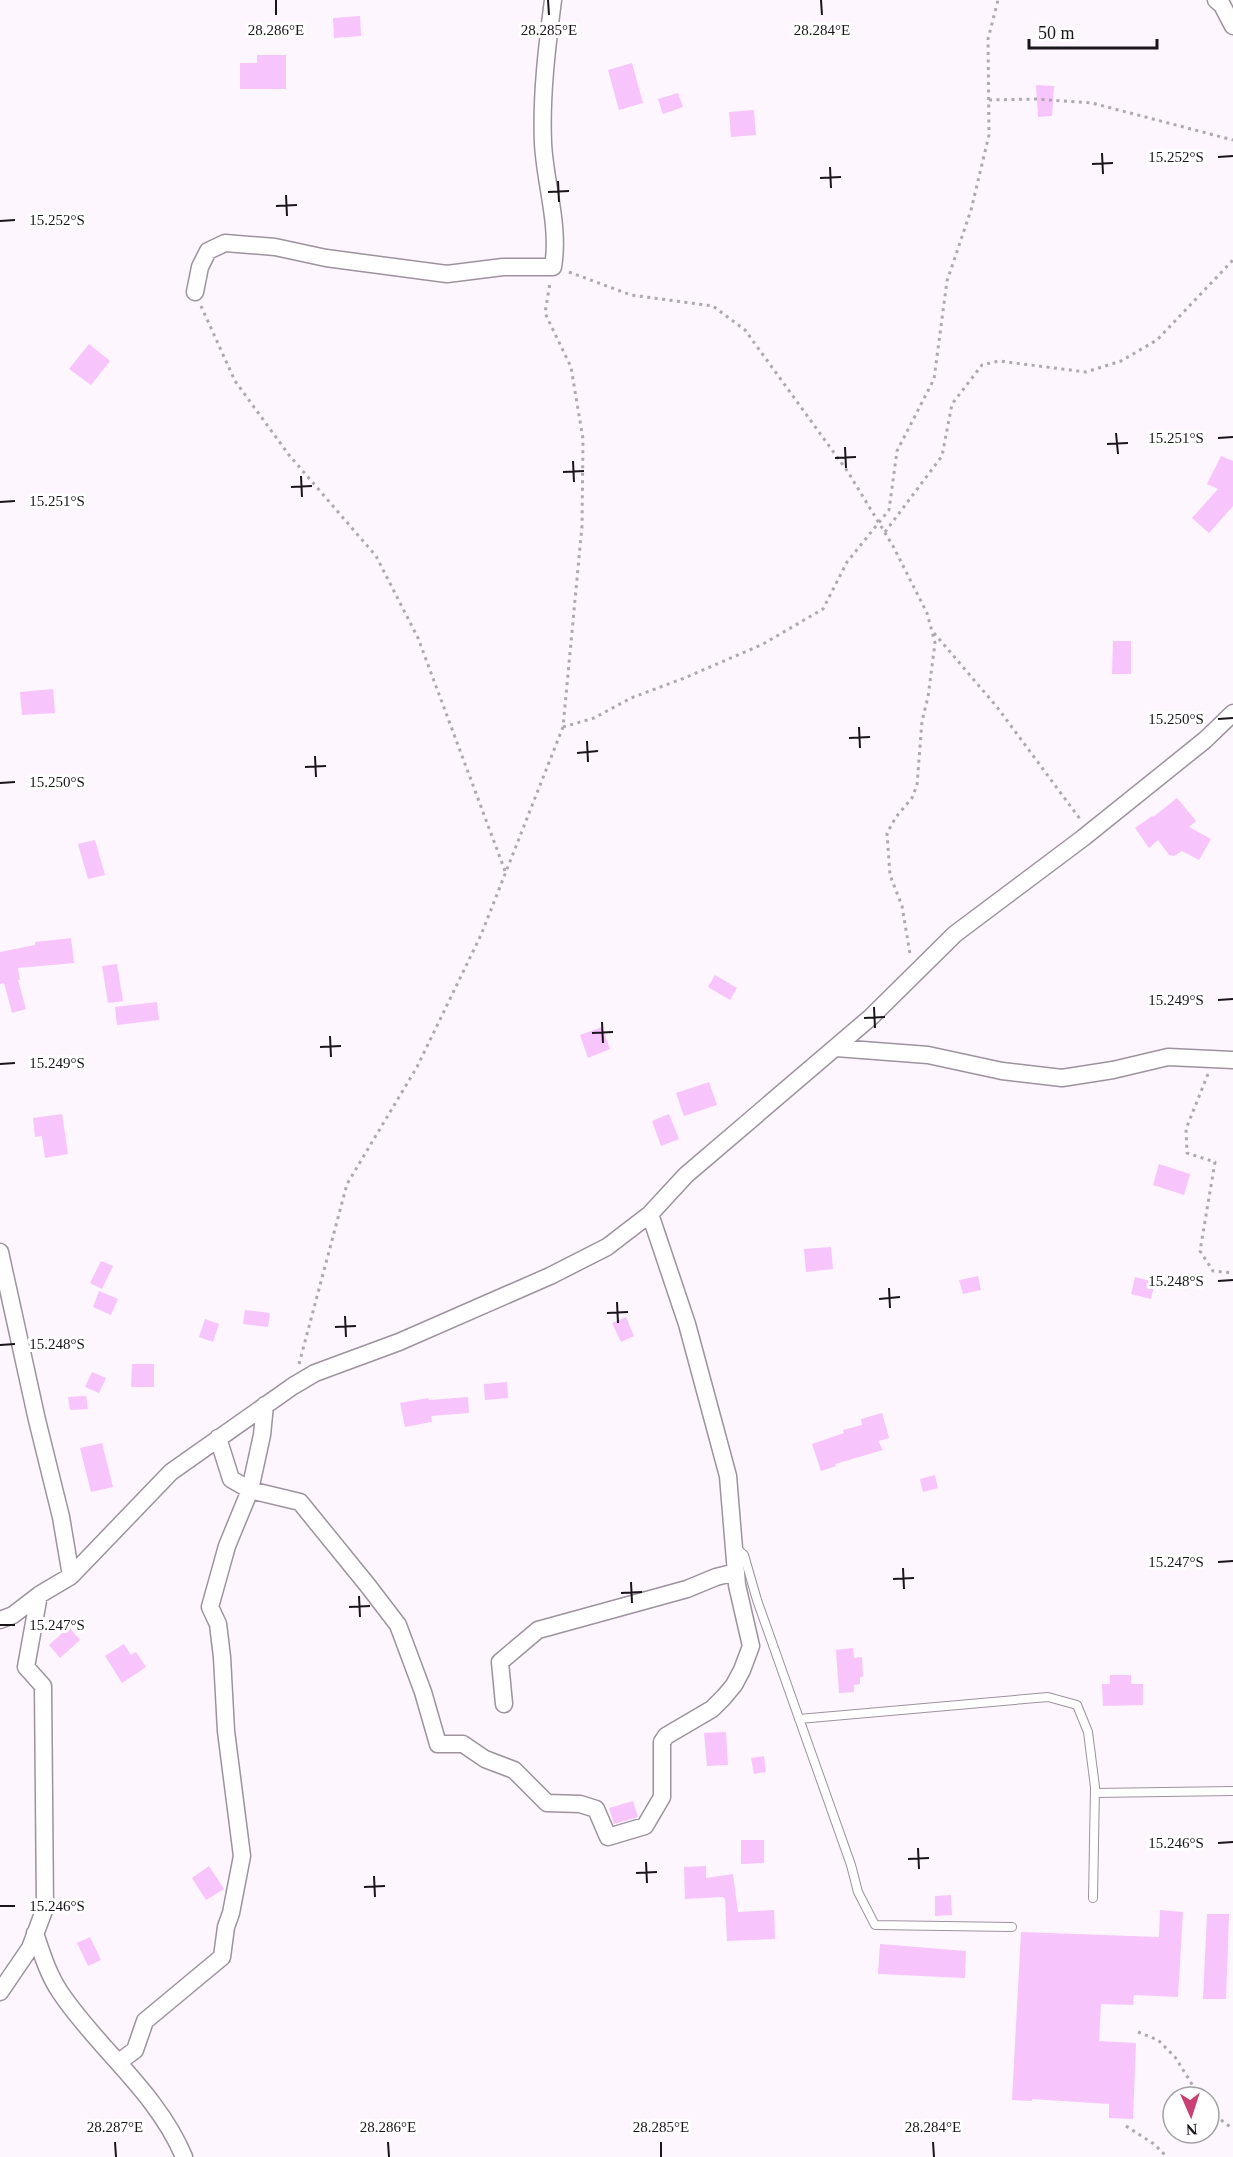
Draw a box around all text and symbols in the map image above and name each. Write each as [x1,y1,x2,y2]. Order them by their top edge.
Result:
scale bar [1029,12,1156,50]
text: 28.286°E [248,22,304,38]
text: 28.285°E [521,22,577,38]
text: 28.284°E [794,22,850,38]
text: 50 m [1038,23,1075,43]
text: 15.252°S [1148,149,1204,165]
text: 15.252°S [29,212,85,228]
text: 15.251°S [1148,430,1204,446]
text: 15.251°S [29,493,85,509]
text: 15.250°S [1148,711,1204,727]
text: 15.250°S [29,774,85,790]
text: 15.249°S [1148,992,1204,1008]
text: 15.249°S [29,1055,85,1071]
text: 15.248°S [1148,1273,1204,1289]
text: 15.248°S [29,1336,85,1352]
text: 15.247°S [1148,1554,1204,1570]
text: 15.247°S [29,1617,85,1633]
text: 15.246°S [1148,1835,1204,1851]
text: 15.246°S [29,1898,85,1914]
north arrow [1161,2085,1221,2145]
text: 28.287°E [87,2119,143,2135]
text: 28.286°E [360,2119,416,2135]
text: 28.285°E [633,2119,689,2135]
text: 28.284°E [905,2119,961,2135]
text: N [1185,2121,1198,2138]

